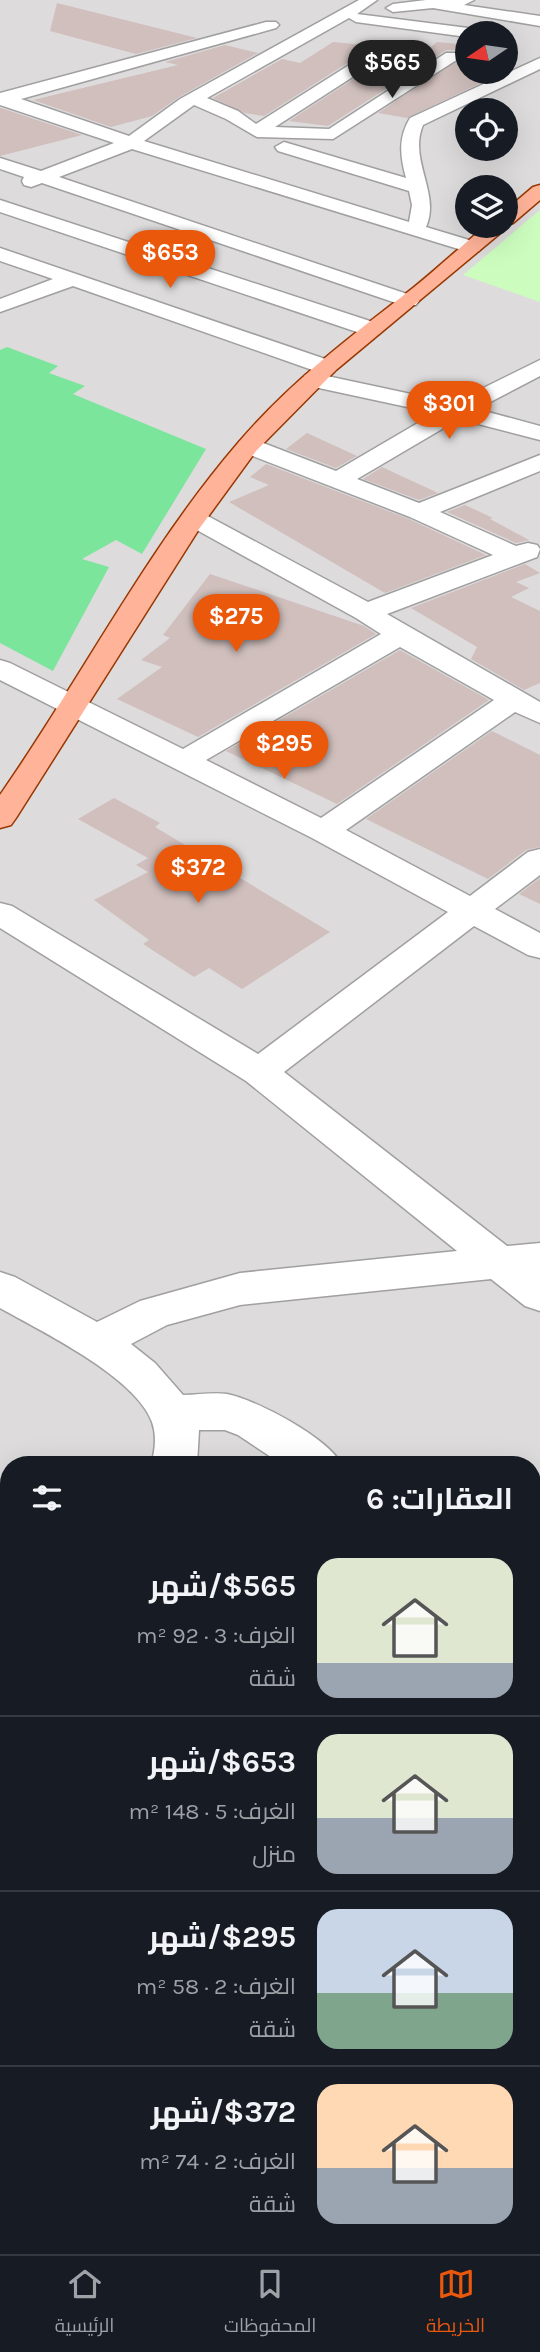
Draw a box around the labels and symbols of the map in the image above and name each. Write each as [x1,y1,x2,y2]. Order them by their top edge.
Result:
north arrow [455,21,518,84]
pin: $565 [351,41,433,100]
pin: $653 [129,230,211,290]
pin: $301 [408,382,490,441]
pin: $275 [195,594,277,654]
pin: $295 [243,722,325,781]
pin: $372 [157,846,239,905]

